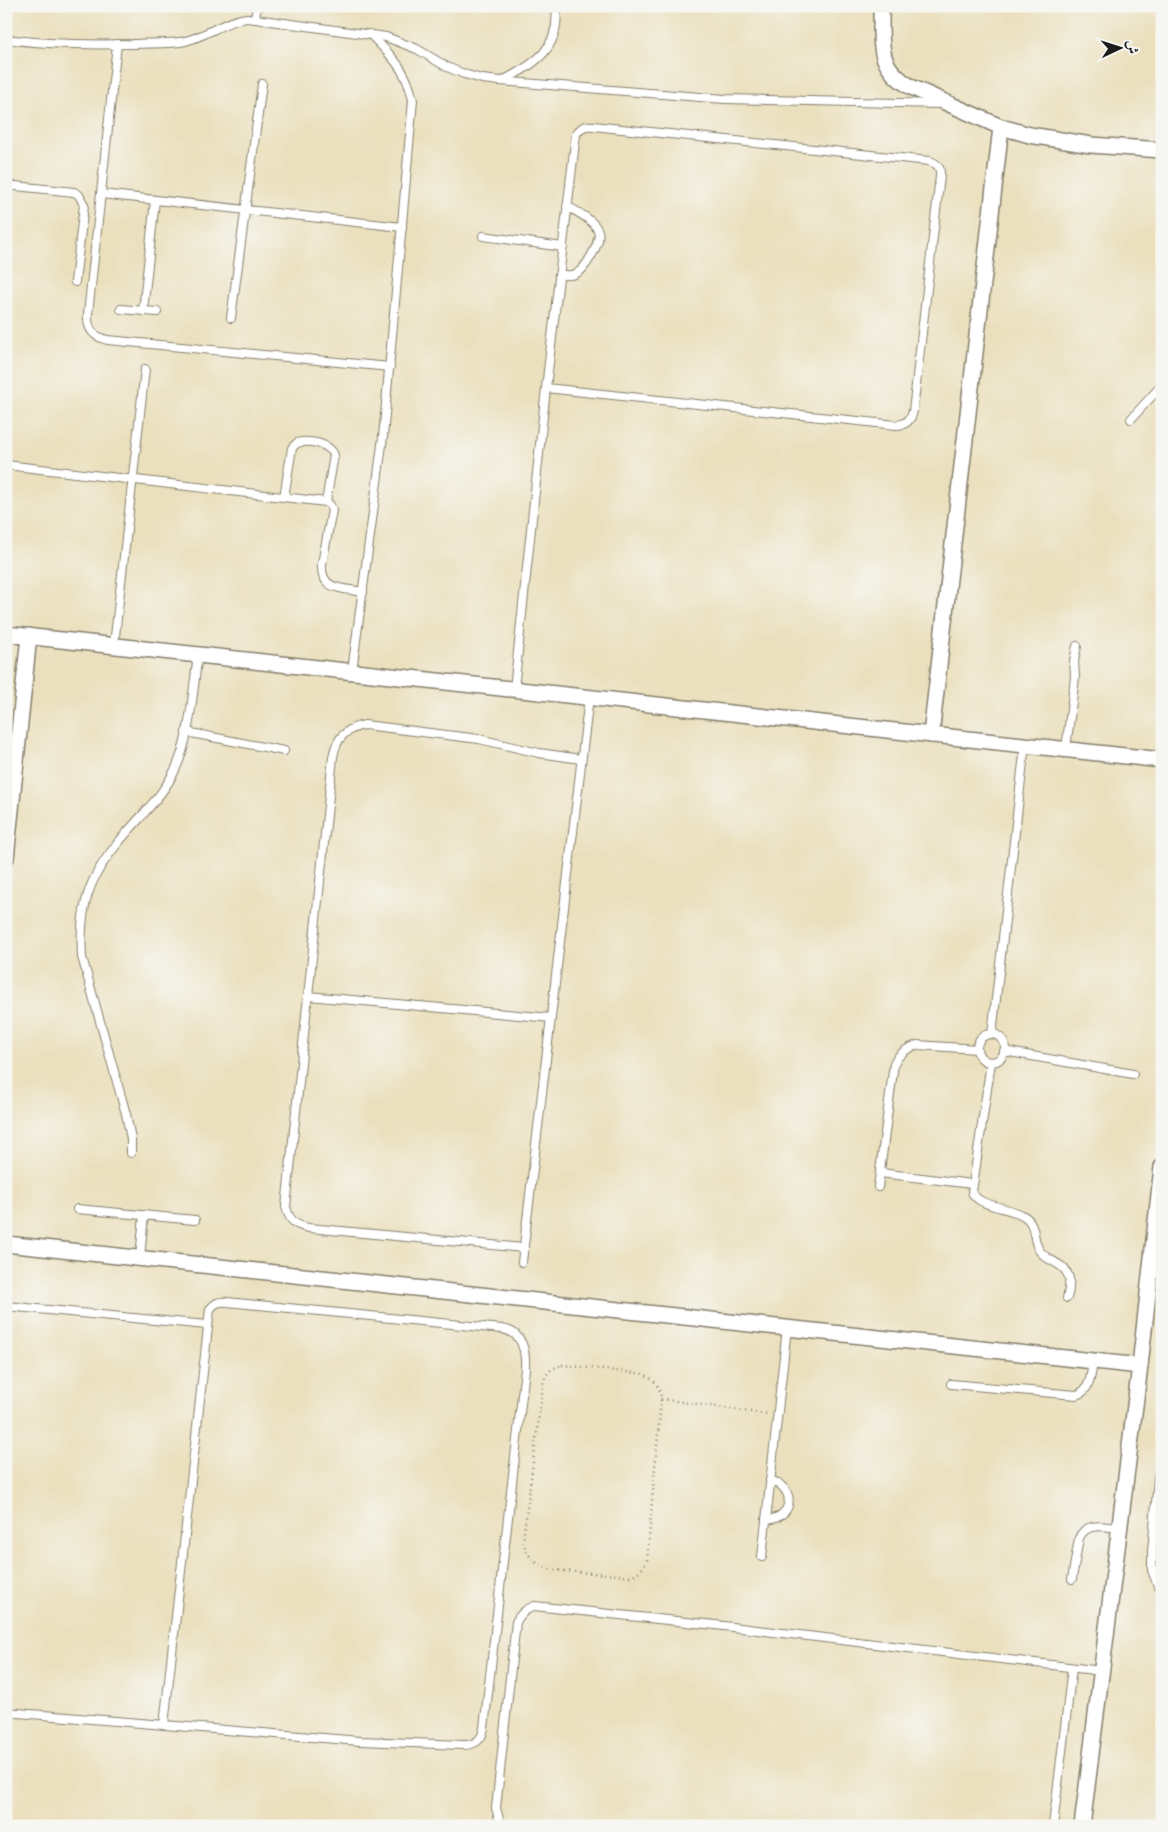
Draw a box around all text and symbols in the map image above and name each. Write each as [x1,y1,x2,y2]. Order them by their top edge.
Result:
north arrow [1096,22,1146,72]
text: ش [1123,40,1142,55]

